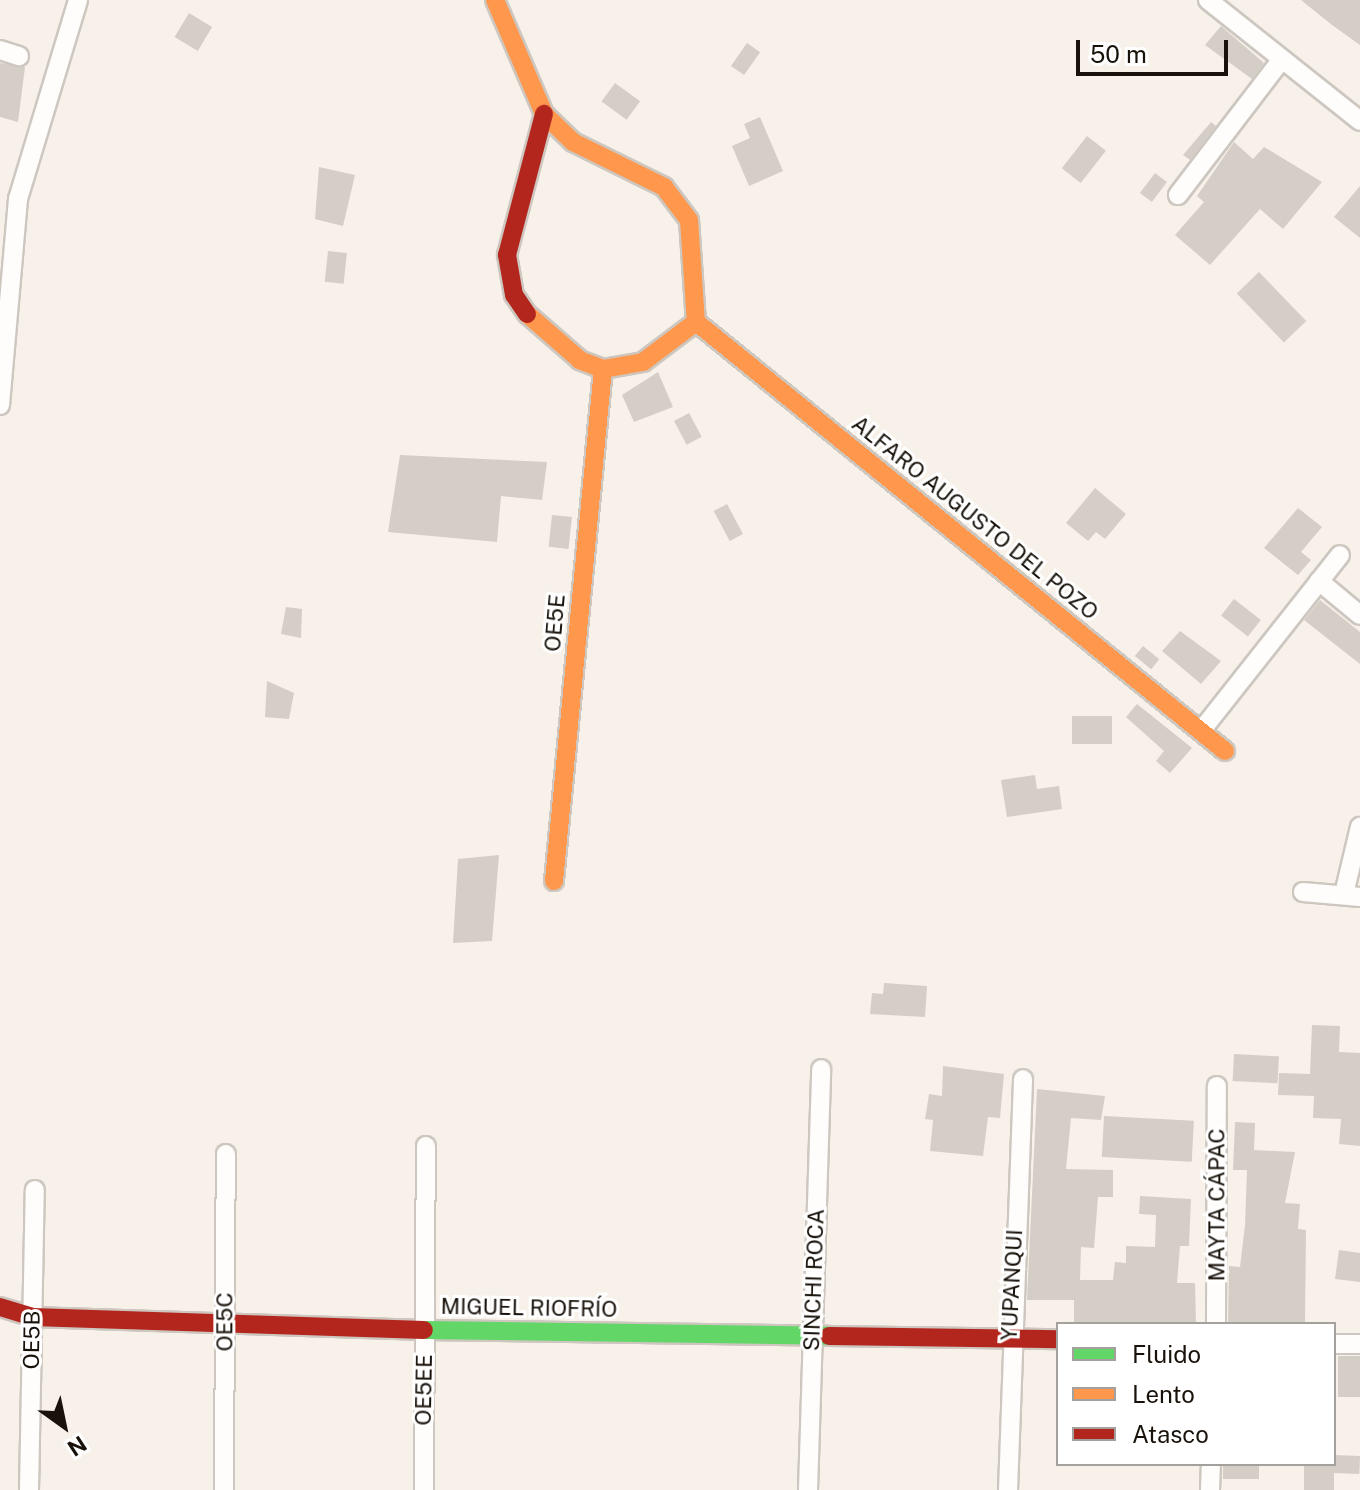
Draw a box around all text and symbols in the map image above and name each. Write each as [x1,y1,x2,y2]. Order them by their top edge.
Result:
scale bar [1080,24,1232,74]
text: 50 m [1090,40,1147,68]
street label: ALFARO AUGUSTO DEL POZO [847,410,1103,626]
street label: OE5E [539,593,571,653]
street label: MAYTA CÁPAC [1204,1129,1230,1281]
street label: SINCHI ROCA [798,1208,830,1352]
street label: YUPANQUI [996,1229,1028,1341]
street label: OE5C [212,1292,238,1352]
street label: MIGUEL RIOFRÍO [440,1293,618,1323]
street label: OE5B [18,1310,46,1370]
legend [1056,1322,1336,1466]
text: Fluido [1132,1340,1201,1368]
street label: OE5EE [410,1354,438,1426]
text: Lento [1132,1380,1195,1408]
north arrow [24,1386,104,1466]
text: Atasco [1132,1420,1209,1448]
text: N [63,1431,91,1462]

